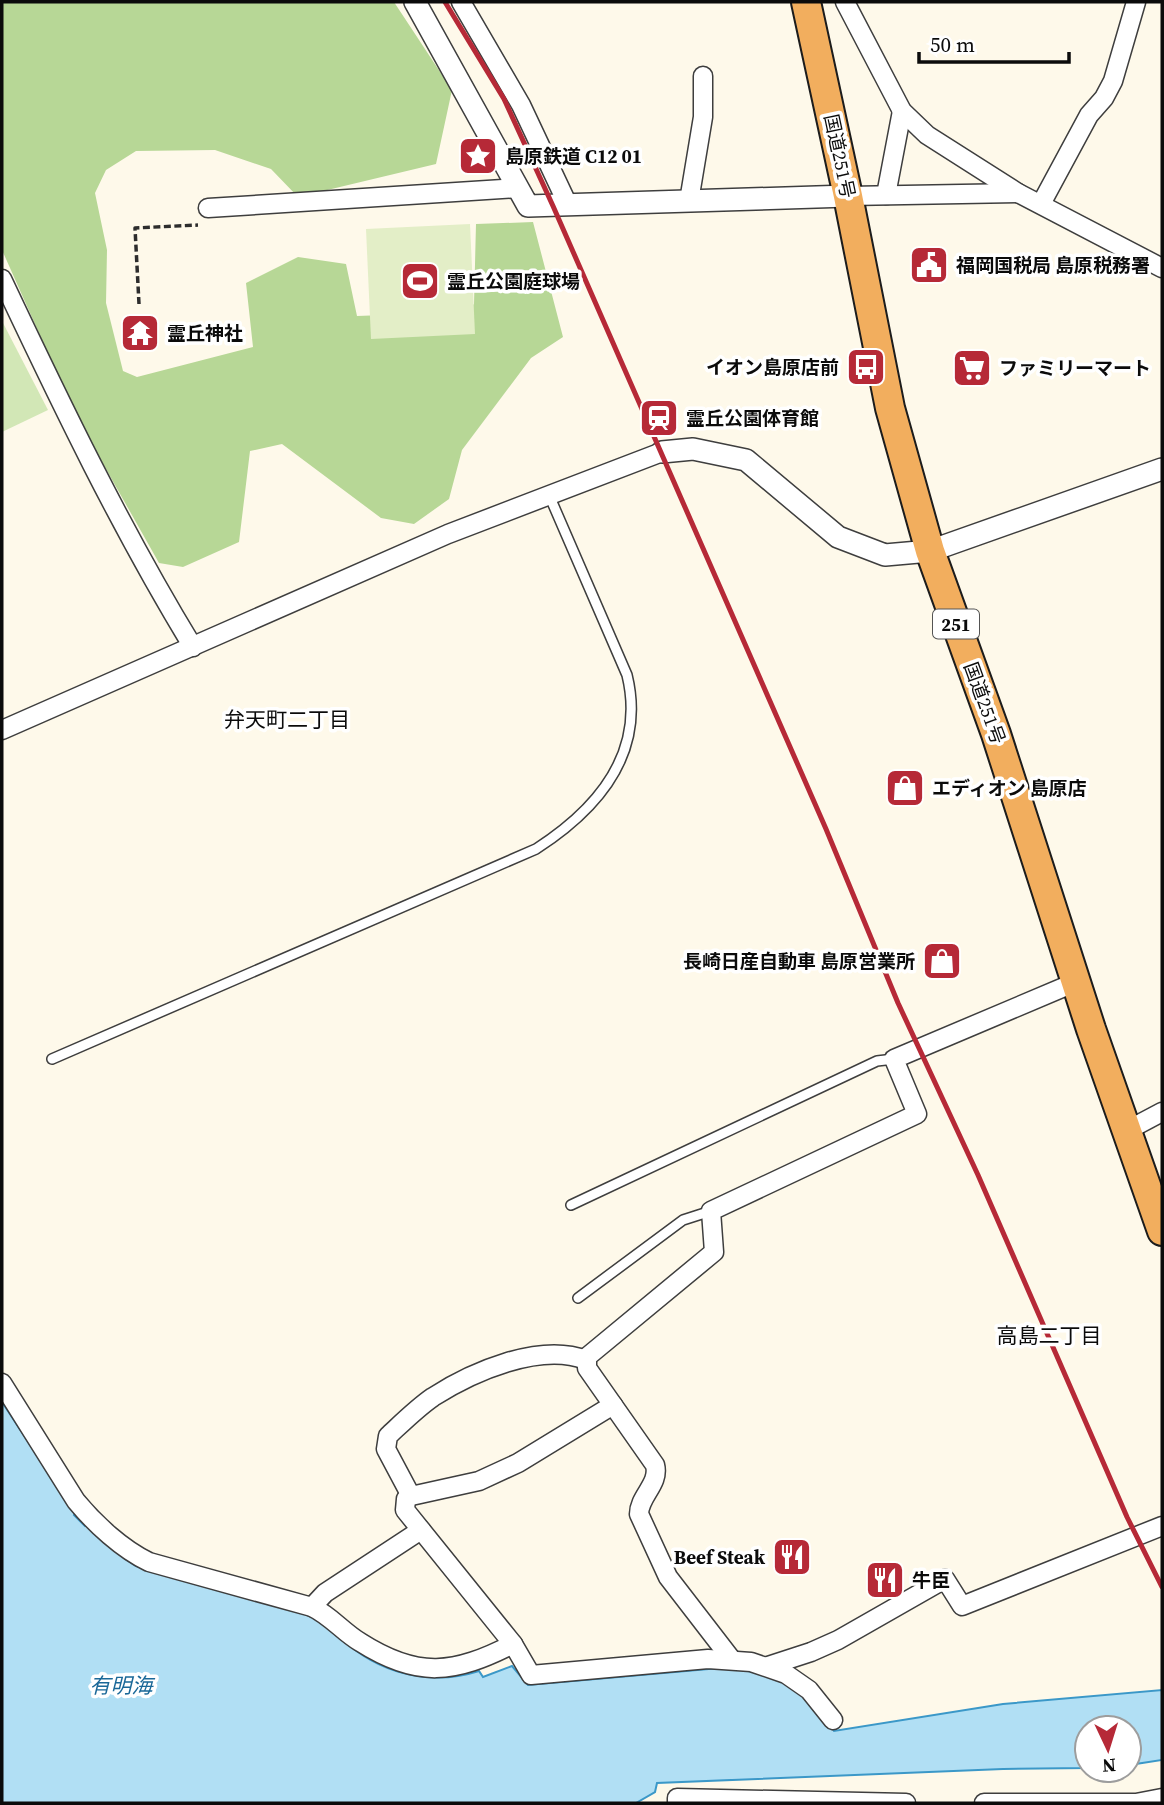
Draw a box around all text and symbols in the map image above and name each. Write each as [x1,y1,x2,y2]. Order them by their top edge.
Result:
scale bar [919,21,1070,65]
text: 50 m [930,30,975,59]
street label: 国道251号 [818,111,862,201]
place icon: 島原鉄道 C12 01 [457,135,499,177]
place label: 島原鉄道 C12 01 [505,143,642,169]
public building icon: 福岡国税局 島原税務署 [908,244,950,286]
place label: 福岡国税局 島原税務署 [956,252,1150,278]
sports icon: 霊丘公園庭球場 [399,260,441,302]
place label: 霊丘公園庭球場 [447,268,580,294]
temple icon: 霊丘神社 [119,312,161,354]
place label: 霊丘神社 [167,320,243,346]
bus stop icon: イオン島原店前 [845,346,887,388]
supermarket icon: ファミリーマート [951,347,993,389]
place label: イオン島原店前 [706,354,839,380]
place label: ファミリーマート [999,355,1151,381]
station icon: 霊丘公園体育館 [638,397,680,439]
place label: 霊丘公園体育館 [686,405,819,431]
road number: 251 [933,610,979,638]
street label: 国道251号 [958,658,1012,748]
district label: 弁天町二丁目 [224,705,350,734]
shop icon: エディオン 島原店 [884,767,926,809]
place label: エディオン 島原店 [932,775,1087,801]
shop icon: 長崎日産自動車 島原営業所 [921,940,963,982]
place label: 長崎日産自動車 島原営業所 [683,948,915,974]
district label: 高島二丁目 [997,1321,1102,1350]
restaurant icon: Beef Steak [771,1536,813,1578]
place label: Beef Steak [674,1544,766,1570]
restaurant icon: 牛臣 [864,1559,906,1601]
place label: 牛臣 [912,1567,950,1593]
water label: 有明海 [90,1671,155,1700]
north arrow [1073,1714,1143,1784]
text: N [1101,1753,1117,1779]

